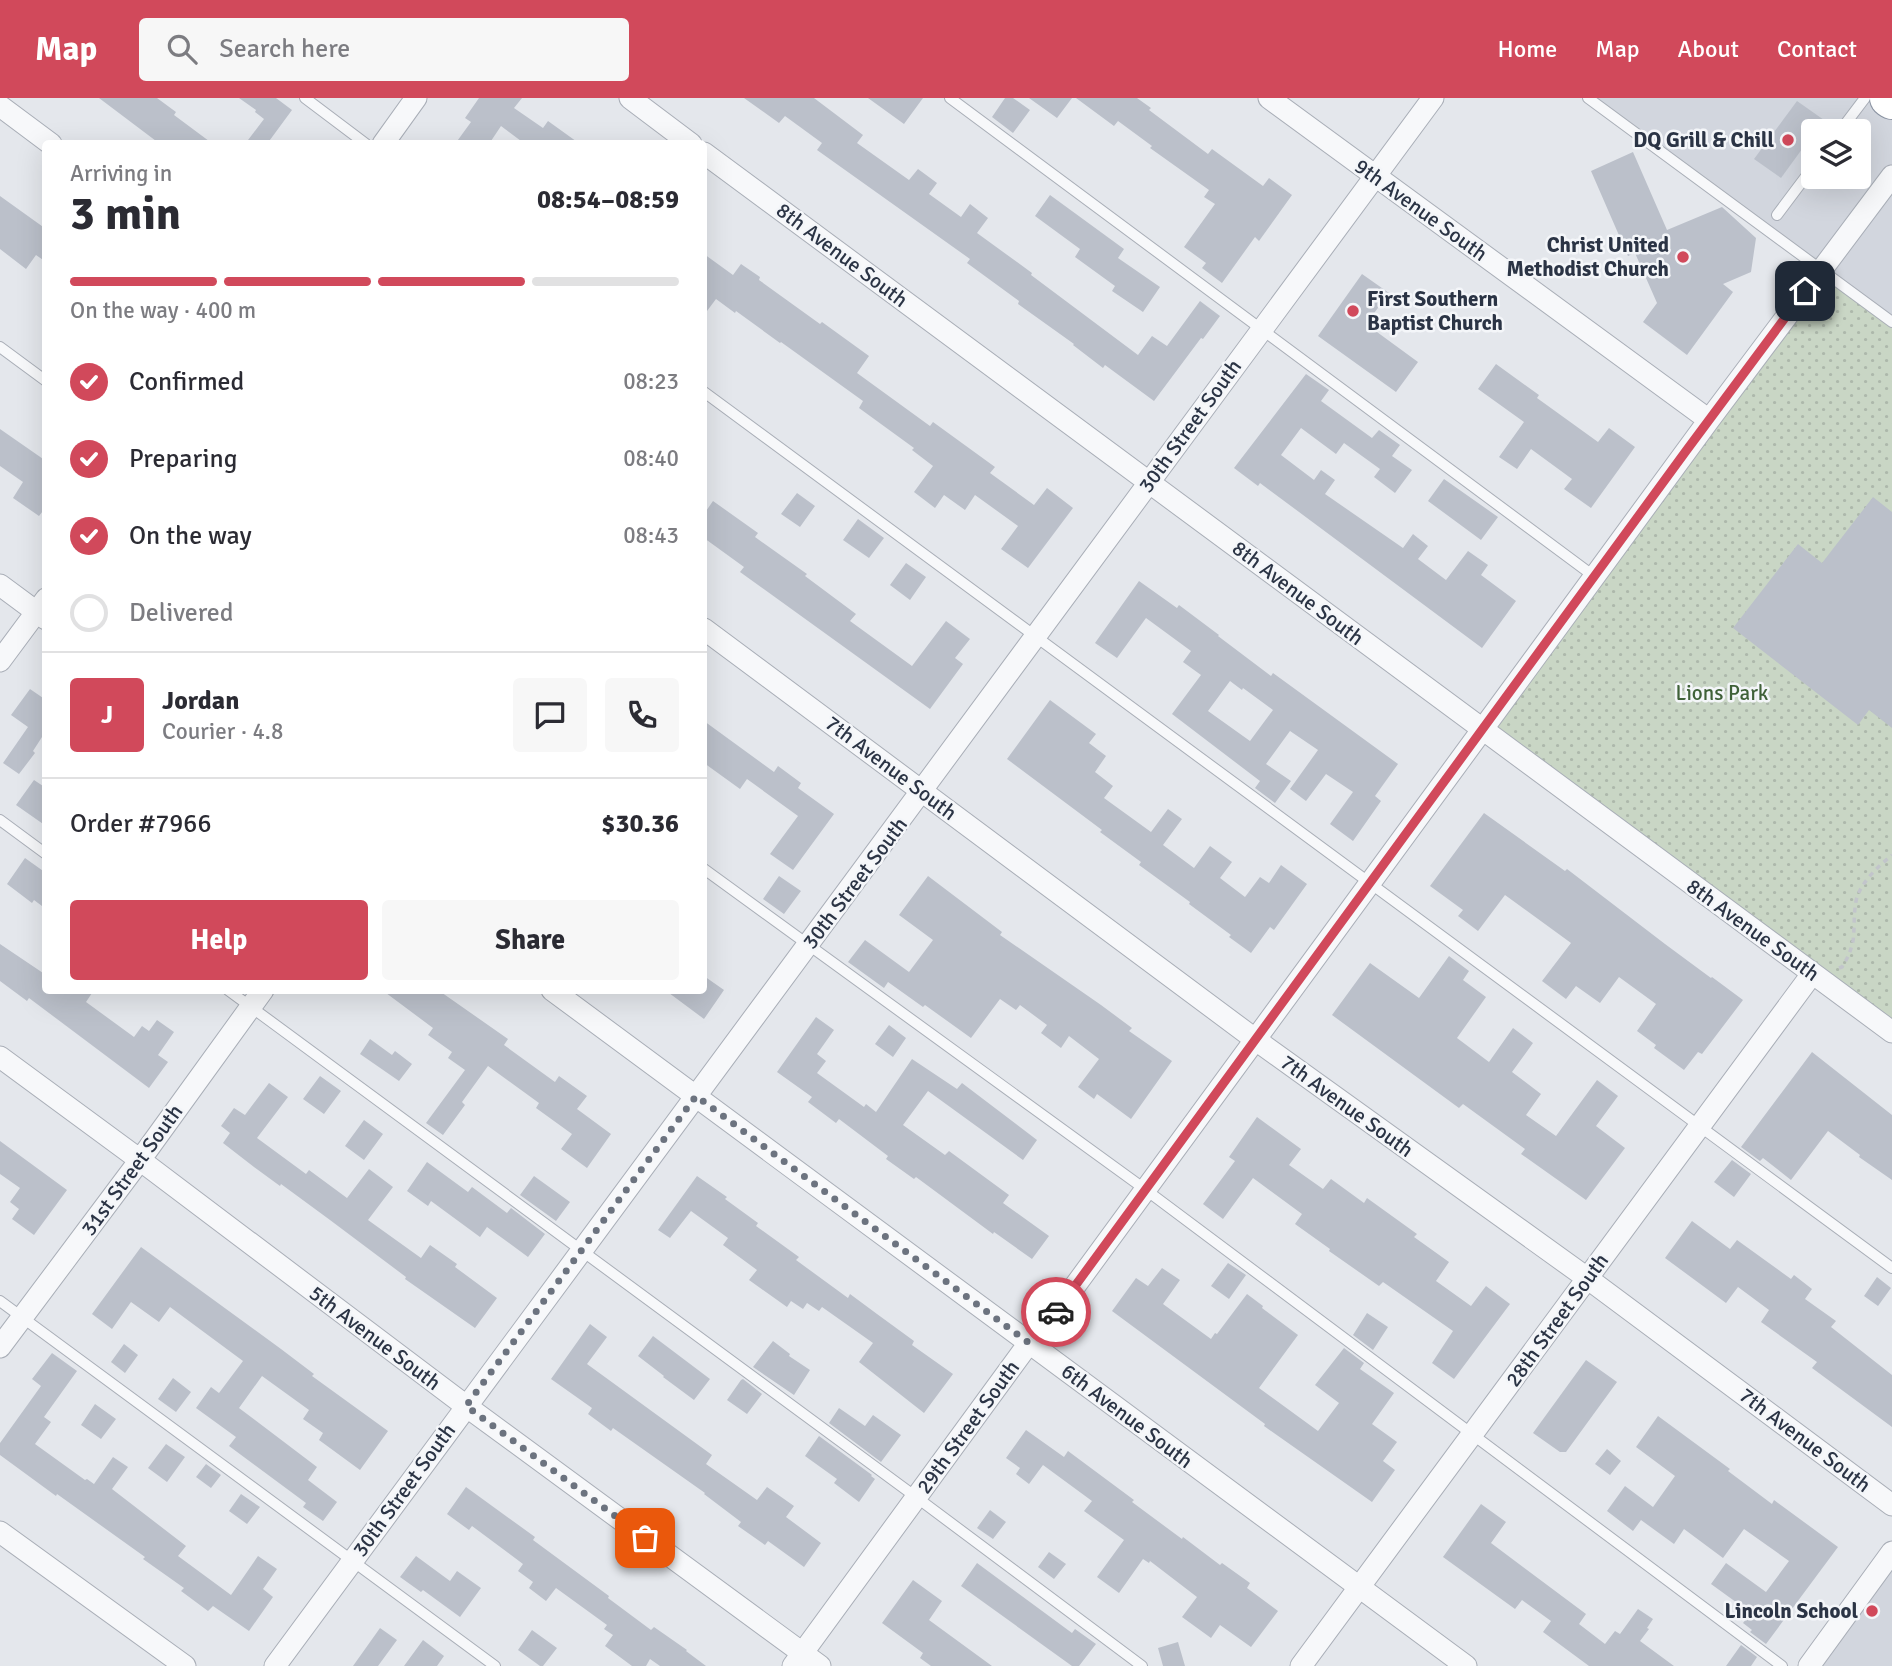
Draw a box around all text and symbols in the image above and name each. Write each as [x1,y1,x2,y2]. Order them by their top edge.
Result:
search box [139,18,629,81]
text: Map [35,29,97,70]
icon: search [163,30,201,68]
text: Search here [219,33,350,65]
text: Home [1497,34,1557,64]
text: Map [1595,34,1640,64]
text: About [1678,34,1739,64]
text: Contact [1777,34,1857,64]
map controls [1801,119,1871,189]
button: layers [1801,119,1871,189]
place label: DQ Grill & Chill [1633,127,1774,153]
marker: DQ Grill & Chill [1780,132,1796,148]
street label: 9th Avenue South [1349,153,1493,267]
text: Arriving in [70,159,172,188]
text: 08:54–08:59 [537,184,679,216]
text: 3 min [70,186,181,242]
street label: 8th Avenue South [771,197,913,313]
place label: Christ United Methodist Church [1506,232,1669,282]
marker: Christ United Methodist Church [1675,249,1691,265]
pin [1775,261,1835,321]
icon: home [1786,272,1824,310]
place label: First Southern Baptist Church [1367,286,1503,336]
text: On the way · 400 m [70,296,256,325]
marker: First Southern Baptist Church [1345,303,1361,319]
street label: 30th Street South [1133,354,1247,498]
icon: check [70,363,108,401]
text: Confirmed [129,366,244,398]
text: 08:23 [623,367,679,396]
icon: check [70,440,108,478]
text: Preparing [129,443,237,475]
text: 08:40 [623,444,679,473]
icon: check [70,517,108,555]
text: On the way [129,520,252,552]
text: 08:43 [623,521,679,550]
street label: 8th Avenue South [1227,535,1369,651]
text: Delivered [129,597,234,629]
button: chat [513,678,587,752]
button: phone [605,678,679,752]
park label: Lions Park [1676,680,1769,706]
text: Jordan [162,685,239,717]
text: J [101,699,113,731]
street label: 7th Avenue South [820,710,962,826]
text: Courier · 4.8 [162,717,283,746]
text: Order #7966 [70,808,211,840]
text: $30.36 [601,808,679,840]
street label: 30th Street South [797,812,913,954]
street label: 8th Avenue South [1681,873,1825,987]
button: Help [70,900,368,980]
button: Share [382,900,679,980]
street label: 7th Avenue South [1275,1049,1419,1163]
street label: 31st Street South [76,1099,188,1241]
street label: 28th Street South [1500,1248,1614,1392]
courier [1021,1277,1091,1347]
street label: 5th Avenue South [304,1280,446,1396]
icon: car [1037,1293,1075,1331]
street label: 29th Street South [911,1355,1025,1499]
street label: 6th Avenue South [1056,1358,1198,1474]
street label: 7th Avenue South [1734,1382,1876,1498]
street label: 30th Street South [347,1418,461,1562]
pin [615,1508,675,1568]
icon: bag [626,1519,664,1557]
place label: Lincoln School [1725,1598,1858,1624]
marker: Lincoln School [1864,1603,1880,1619]

